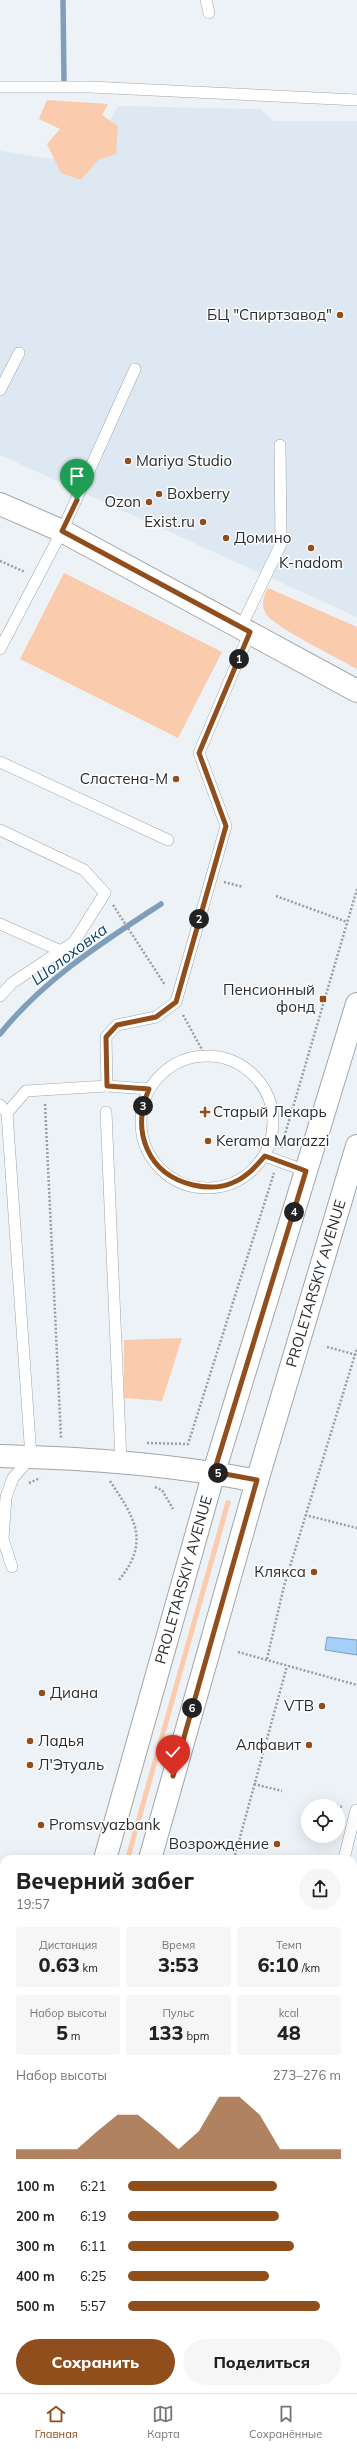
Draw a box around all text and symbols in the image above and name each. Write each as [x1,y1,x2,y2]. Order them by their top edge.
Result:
place label: БЦ "Спиртзавод" [207,305,332,324]
marker: БЦ "Спиртзавод" [335,310,345,320]
place label: Mariya Studio [136,451,232,470]
marker: Mariya Studio [123,456,133,466]
pin [60,459,94,500]
icon: arrive [66,465,88,487]
place label: Boxberry [167,484,230,503]
marker: Boxberry [154,489,164,499]
place label: Ozon [104,492,141,511]
marker: Ozon [144,497,154,507]
place label: Exist.ru [144,512,195,531]
marker: Exist.ru [198,517,208,527]
place label: Домино [234,528,291,547]
marker: Домино [221,533,231,543]
marker: K-nadom [306,543,316,553]
place label: K-nadom [279,553,343,572]
pin: 1 [229,649,249,669]
text: 1 [236,652,242,666]
place label: Сластена-М [80,769,168,788]
marker: Сластена-М [171,774,181,784]
pin: 2 [189,909,209,929]
text: 2 [196,912,202,926]
water label: Шолоховка [27,919,111,989]
place label: Пенсионный фонд [223,980,315,1016]
marker: Пенсионный фонд [318,994,328,1004]
pin: 3 [133,1096,153,1116]
text: 3 [140,1099,146,1113]
place label: Старый Лекарь [213,1102,327,1121]
marker: Старый Лекарь [200,1107,210,1117]
place label: Kerama Marazzi [216,1131,329,1150]
marker: Kerama Marazzi [203,1136,213,1146]
street label: PROLETARSKIY AVENUE [281,1197,350,1369]
pin: 4 [284,1202,304,1222]
text: 4 [291,1205,297,1219]
pin: 5 [208,1463,228,1483]
text: 5 [215,1466,221,1480]
street label: PROLETARSKIY AVENUE [150,1493,216,1666]
place label: Клякса [254,1562,306,1581]
marker: Клякса [309,1567,319,1577]
place label: Диана [50,1683,98,1702]
marker: Диана [37,1688,47,1698]
place label: VTB [284,1696,314,1715]
pin: 6 [182,1698,202,1718]
text: 6 [189,1701,195,1715]
marker: VTB [317,1701,327,1711]
place label: Ладья [38,1731,84,1750]
pin [156,1735,190,1776]
place label: Алфавит [236,1735,301,1754]
marker: Ладья [25,1736,35,1746]
marker: Алфавит [304,1740,314,1750]
icon: check [162,1741,184,1763]
place label: Л'Этуаль [38,1755,104,1774]
marker: Л'Этуаль [25,1760,35,1770]
map controls [301,1799,345,1843]
button: locate [301,1799,345,1843]
place label: Promsvyazbank [49,1815,161,1834]
marker: Promsvyazbank [36,1820,46,1830]
place label: Возрождение [169,1834,269,1853]
marker: Возрождение [272,1839,282,1849]
text: Вечерний забег [16,1867,194,1895]
button: share [299,1868,341,1910]
text: 19:57 [16,1896,50,1912]
text: Дистанция [39,1938,97,1952]
text: Время [162,1938,195,1952]
text: Темп [276,1938,302,1952]
text: 0.63 [38,1952,80,1977]
text: 3:53 [158,1952,199,1977]
text: 6:10 [258,1952,299,1977]
text: km [80,1961,98,1975]
text: /km [299,1961,320,1975]
text: Набор высоты [30,2006,107,2020]
text: Пульс [162,2006,195,2020]
text: kcal [279,2006,299,2020]
text: 5 [56,2020,68,2045]
text: 133 [148,2020,184,2045]
text: 48 [277,2020,301,2045]
text: m [68,2029,80,2043]
text: bpm [184,2029,209,2043]
text: Набор высоты [16,2067,107,2083]
text: 273–276 m [273,2067,341,2083]
text: 100 m [16,2178,55,2194]
text: 6:21 [80,2178,106,2194]
text: 200 m [16,2208,55,2224]
text: 6:19 [80,2208,106,2224]
text: 300 m [16,2238,55,2254]
text: 6:11 [80,2238,106,2254]
text: 400 m [16,2268,55,2284]
text: 6:25 [80,2268,106,2284]
text: 500 m [16,2298,55,2314]
text: 5:57 [80,2298,106,2314]
button: Сохранить [16,2339,175,2385]
button: Поделиться [183,2339,341,2385]
tab: Главная [35,2403,78,2441]
tab: Карта [147,2403,180,2441]
tab: Сохранённые [249,2403,322,2441]

